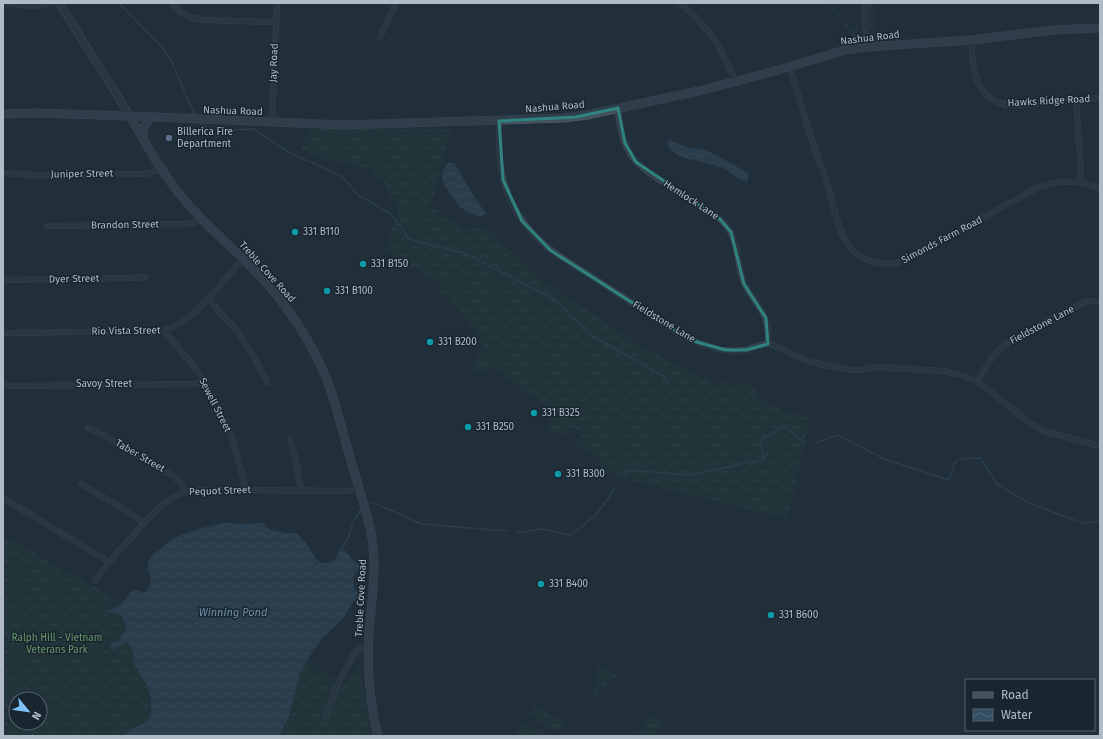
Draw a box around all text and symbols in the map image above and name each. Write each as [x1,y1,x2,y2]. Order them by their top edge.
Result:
street label: Nashua Road [840,28,900,48]
street label: Jay Road [267,43,281,83]
street label: Hawks Ridge Road [1007,93,1091,109]
street label: Nashua Road [525,98,585,116]
street label: Nashua Road [203,104,263,118]
place label: Billerica Fire Department [177,126,233,150]
marker: Billerica Fire Department [164,133,174,143]
street label: Juniper Street [51,167,114,181]
street label: Hemlock Lane [661,178,721,222]
street label: Simonds Farm Road [900,214,984,266]
street label: Brandon Street [91,218,160,232]
place label: 331 B110 [303,226,340,238]
marker: 331 B110 [290,227,300,237]
street label: Treble Cove Road [236,239,298,305]
place label: 331 B150 [371,258,409,270]
marker: 331 B150 [358,259,368,269]
street label: Dyer Street [49,273,100,285]
place label: 331 B100 [335,285,373,297]
marker: 331 B100 [322,286,332,296]
street label: Fieldstone Lane [630,299,698,345]
street label: Fieldstone Lane [1008,303,1076,347]
street label: Rio Vista Street [91,324,161,338]
place label: 331 B200 [438,336,477,348]
marker: 331 B200 [425,337,435,347]
street label: Sewell Street [196,376,234,434]
street label: Savoy Street [76,378,132,390]
place label: 331 B325 [542,407,580,419]
marker: 331 B325 [529,408,539,418]
place label: 331 B250 [476,421,515,433]
marker: 331 B250 [463,422,473,432]
street label: Taber Street [113,437,167,475]
place label: 331 B300 [566,468,605,480]
marker: 331 B300 [553,469,563,479]
street label: Pequot Street [189,484,252,498]
street label: Treble Cove Road [353,559,369,637]
place label: 331 B400 [549,578,589,590]
marker: 331 B400 [536,579,546,589]
water label: Winning Pond [199,606,268,619]
place label: 331 B600 [779,609,819,621]
marker: 331 B600 [766,610,776,620]
park label: Ralph Hill - Vietnam Veterans Park [12,632,102,656]
legend [965,679,1095,731]
text: Road [1001,688,1029,702]
north arrow [8,691,48,731]
text: Water [1001,708,1033,722]
text: N [29,709,44,722]

